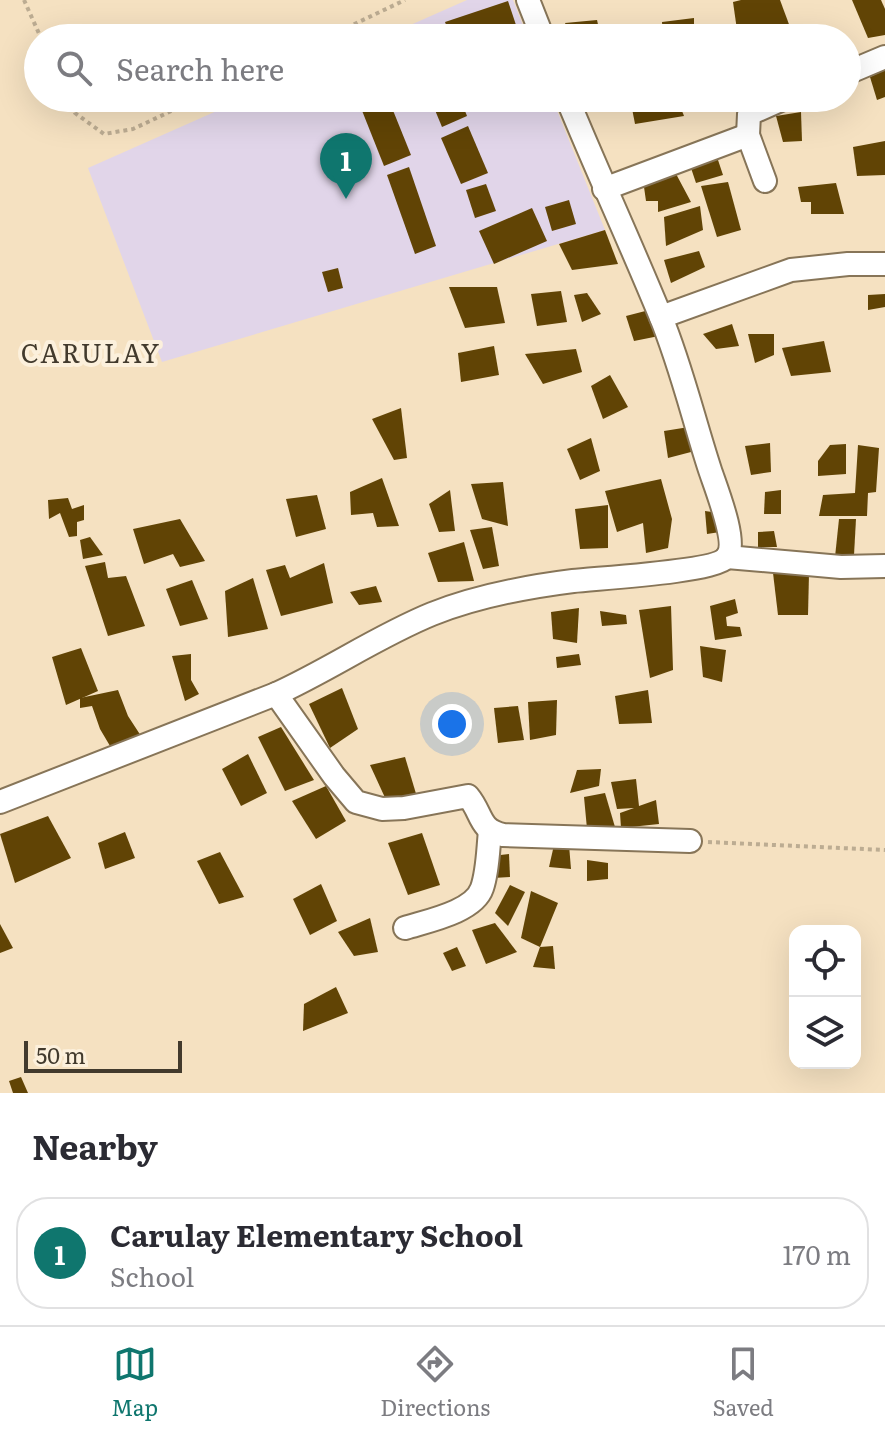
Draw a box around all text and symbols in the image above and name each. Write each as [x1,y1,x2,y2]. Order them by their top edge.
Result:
search box [24,24,861,112]
icon: search [52,46,96,90]
text: Search here [116,46,284,90]
pin: 1 [320,133,372,199]
district label: CARULAY [21,332,161,371]
your location [432,704,472,744]
map controls [789,925,861,1069]
button: locate [789,925,861,997]
button: layers [789,997,861,1069]
scale bar [24,1037,182,1073]
text: 50 m [36,1038,86,1071]
text: Nearby [32,1120,158,1170]
text: Carulay Elementary School [110,1212,523,1256]
text: 1 [55,1234,65,1273]
text: 170 m [783,1234,851,1273]
text: School [110,1256,194,1295]
tab: Map [111,1342,158,1423]
tab: Directions [380,1342,490,1423]
tab: Saved [713,1342,774,1423]

